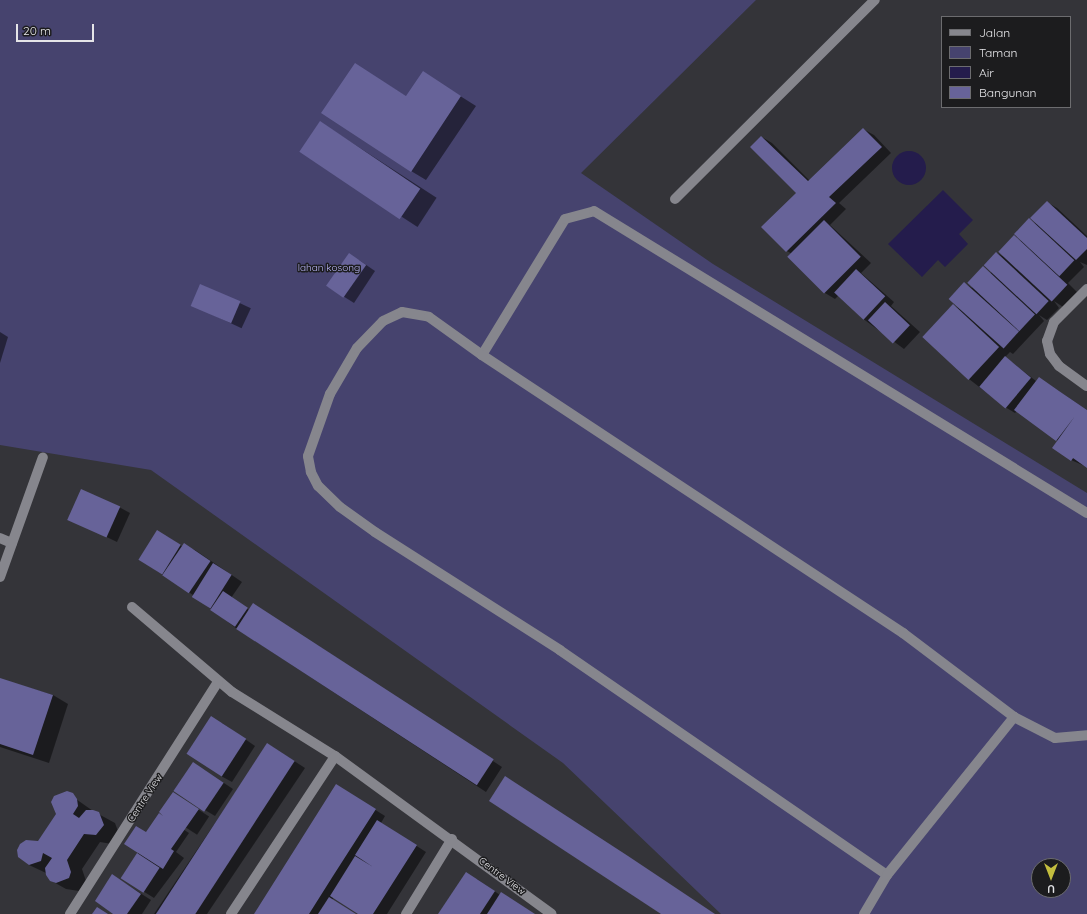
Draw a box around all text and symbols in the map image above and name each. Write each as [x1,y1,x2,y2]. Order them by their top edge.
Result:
scale bar [18,16,96,42]
legend [941,16,1071,108]
text: 20 m [23,23,51,38]
text: Jalan [979,25,1010,40]
text: Taman [979,45,1017,60]
text: Air [979,65,994,80]
text: Bangunan [979,85,1036,100]
park label: lahan kosong [298,262,360,274]
street label: Centre View [125,772,165,824]
street label: Centre View [476,855,528,897]
north arrow [1031,858,1071,898]
text: U [1047,882,1055,896]

